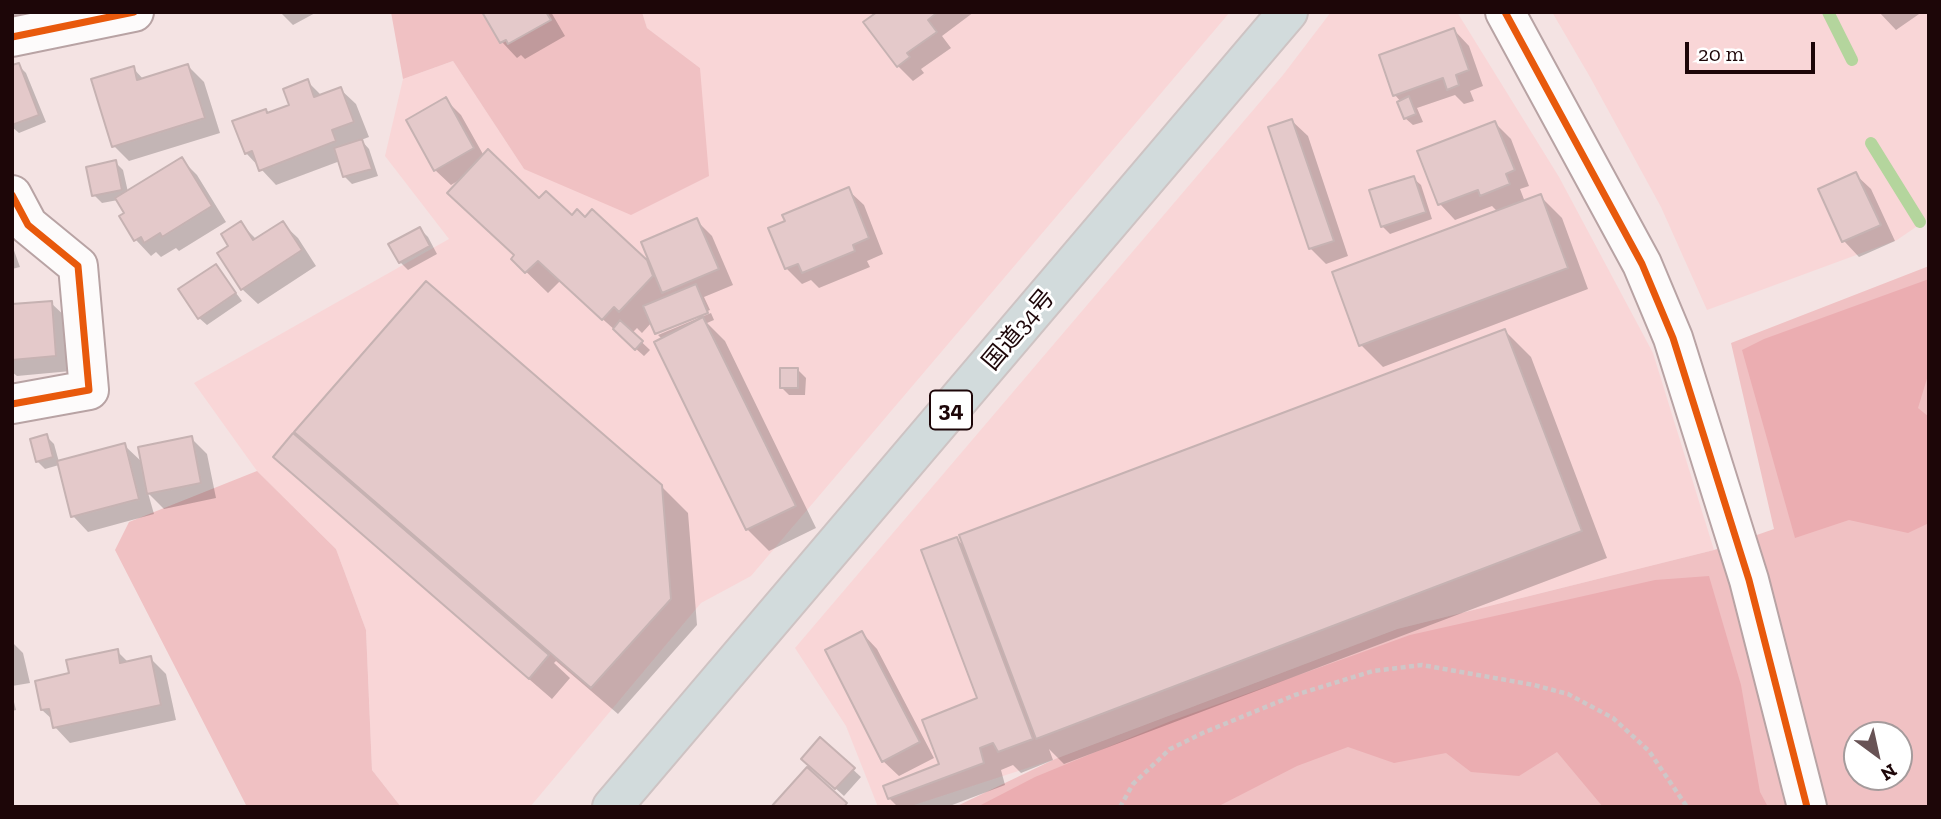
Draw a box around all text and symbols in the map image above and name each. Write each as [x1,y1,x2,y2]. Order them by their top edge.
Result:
scale bar [1689,28,1818,72]
text: 20 m [1698,41,1744,66]
street label: 国道34号 [977,284,1061,376]
road number: 34 [930,390,972,430]
north arrow [1843,721,1913,791]
text: N [1876,759,1901,786]

